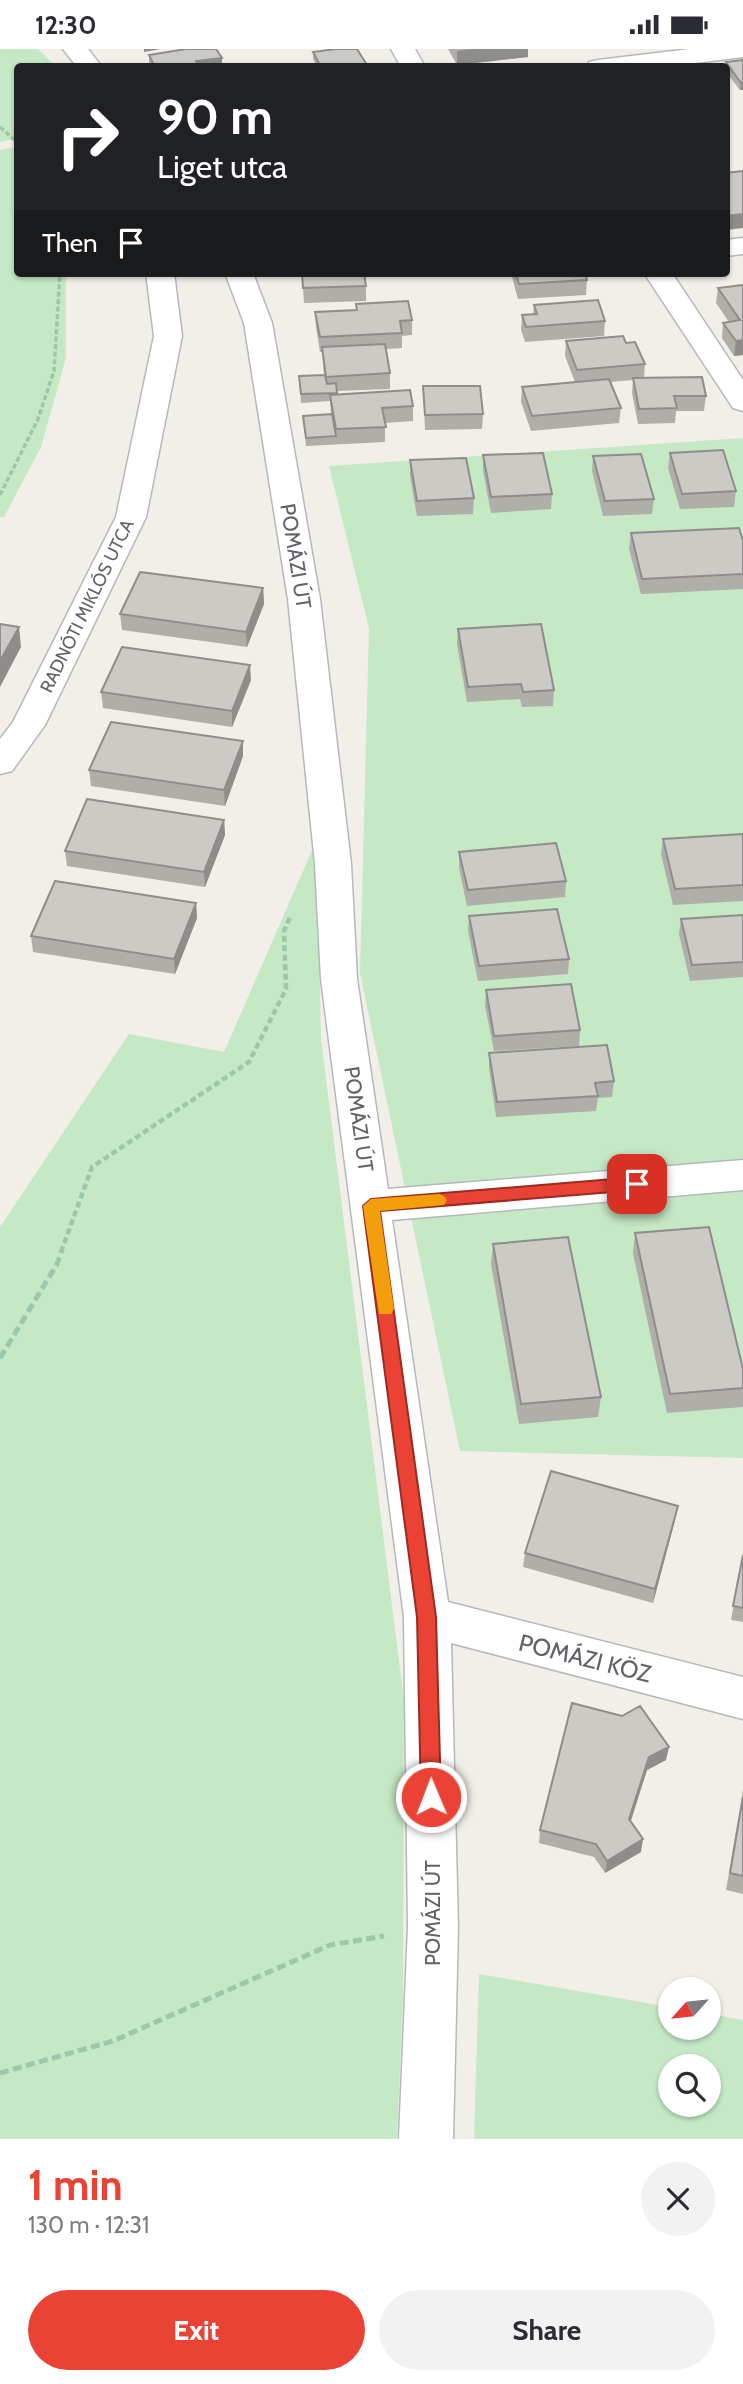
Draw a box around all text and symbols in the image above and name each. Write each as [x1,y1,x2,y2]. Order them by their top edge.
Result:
text: 12:30 [35,9,97,41]
text: 90 m [157,87,273,146]
icon: right [42,91,133,182]
text: Liget utca [157,147,287,186]
icon: arrive [112,224,150,262]
text: Then [42,227,98,259]
street label: POMÁZI ÚT [275,502,317,610]
street label: RADNÓTI MIKLÓS UTCA [35,516,139,696]
street label: POMÁZI ÚT [339,1065,379,1173]
pin [607,1154,667,1214]
icon: arrive [618,1165,656,1203]
street label: POMÁZI KÖZ [516,1628,655,1689]
position arrow [394,1760,468,1834]
street label: POMÁZI ÚT [420,1860,445,1966]
north arrow [658,1977,721,2041]
map controls [658,1977,721,2117]
button: search [658,2054,721,2117]
text: 1 min [28,2159,123,2211]
button: close [641,2162,715,2236]
text: 130 m · 12:31 [28,2211,149,2239]
button: Exit [28,2290,365,2370]
button: Share [379,2290,715,2370]

